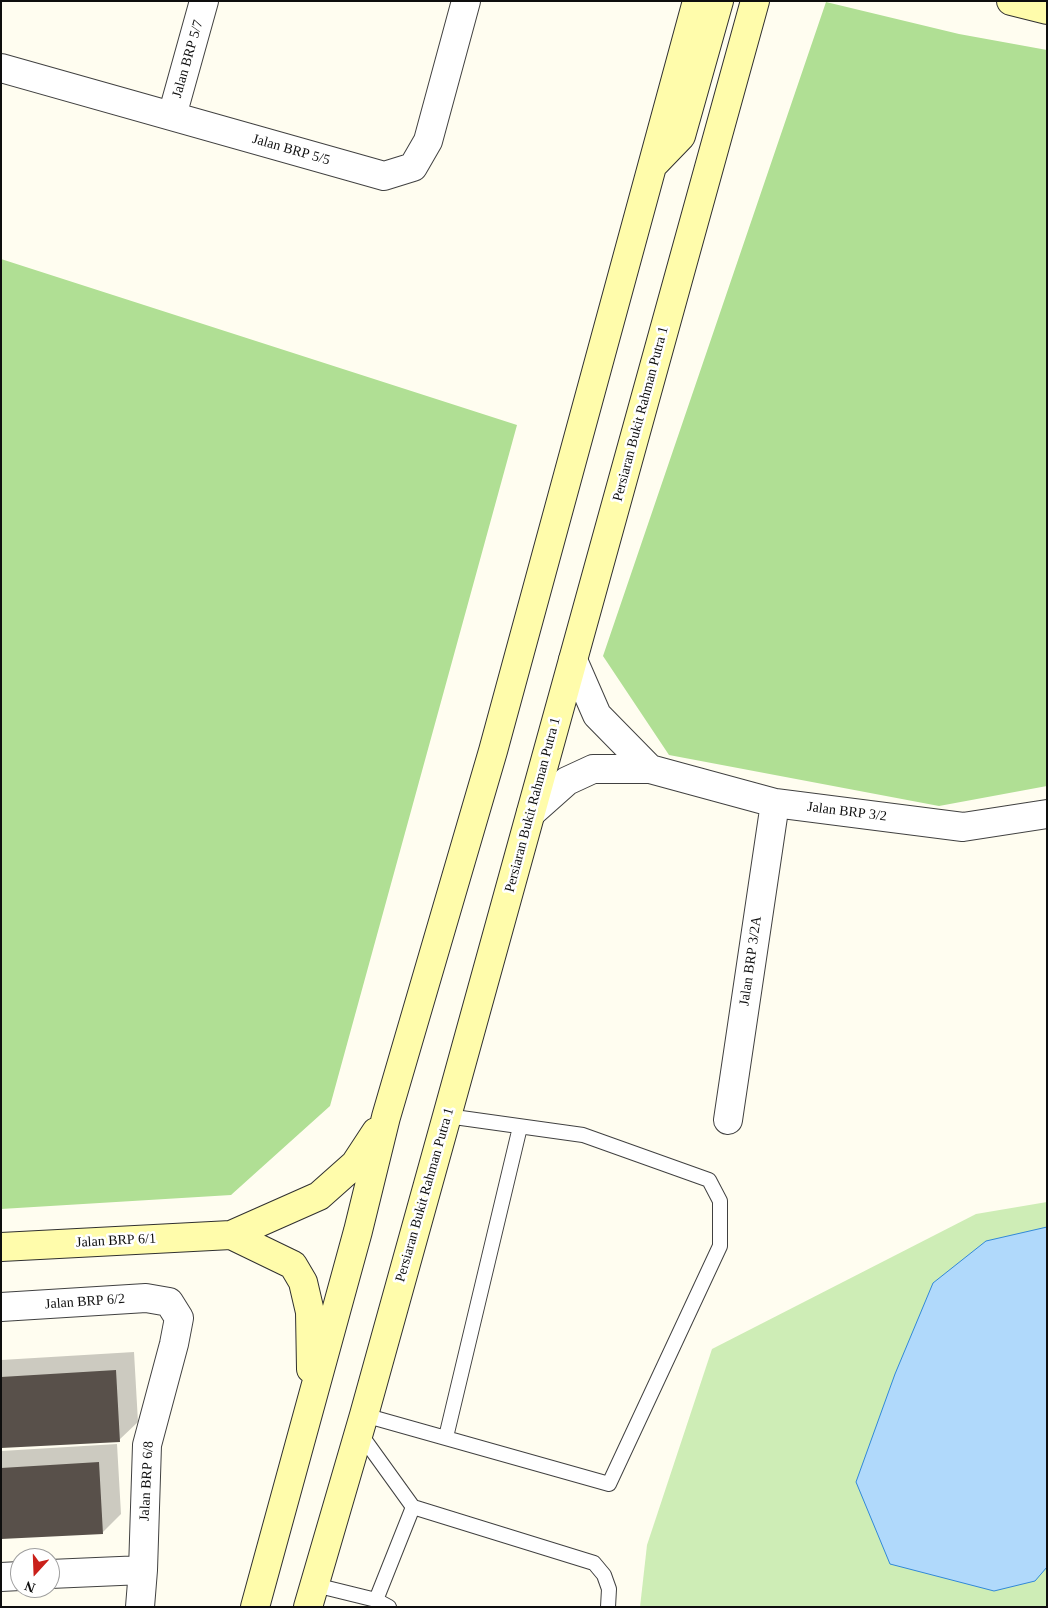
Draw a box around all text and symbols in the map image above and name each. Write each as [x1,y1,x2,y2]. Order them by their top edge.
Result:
street label: Jalan BRP 5/7 [169,18,207,100]
street label: Jalan BRP 5/5 [250,131,332,169]
street label: Persiaran Bukit Rahman Putra 1 [610,325,672,503]
street label: Persiaran Bukit Rahman Putra 1 [502,716,564,894]
street label: Jalan BRP 3/2 [806,799,888,825]
street label: Jalan BRP 3/2A [736,915,766,1007]
street label: Persiaran Bukit Rahman Putra 1 [392,1106,458,1284]
street label: Jalan BRP 6/1 [76,1231,156,1251]
street label: Jalan BRP 6/2 [44,1291,126,1313]
street label: Jalan BRP 6/8 [137,1441,157,1521]
north arrow [10,1548,60,1598]
text: N [23,1578,37,1595]

